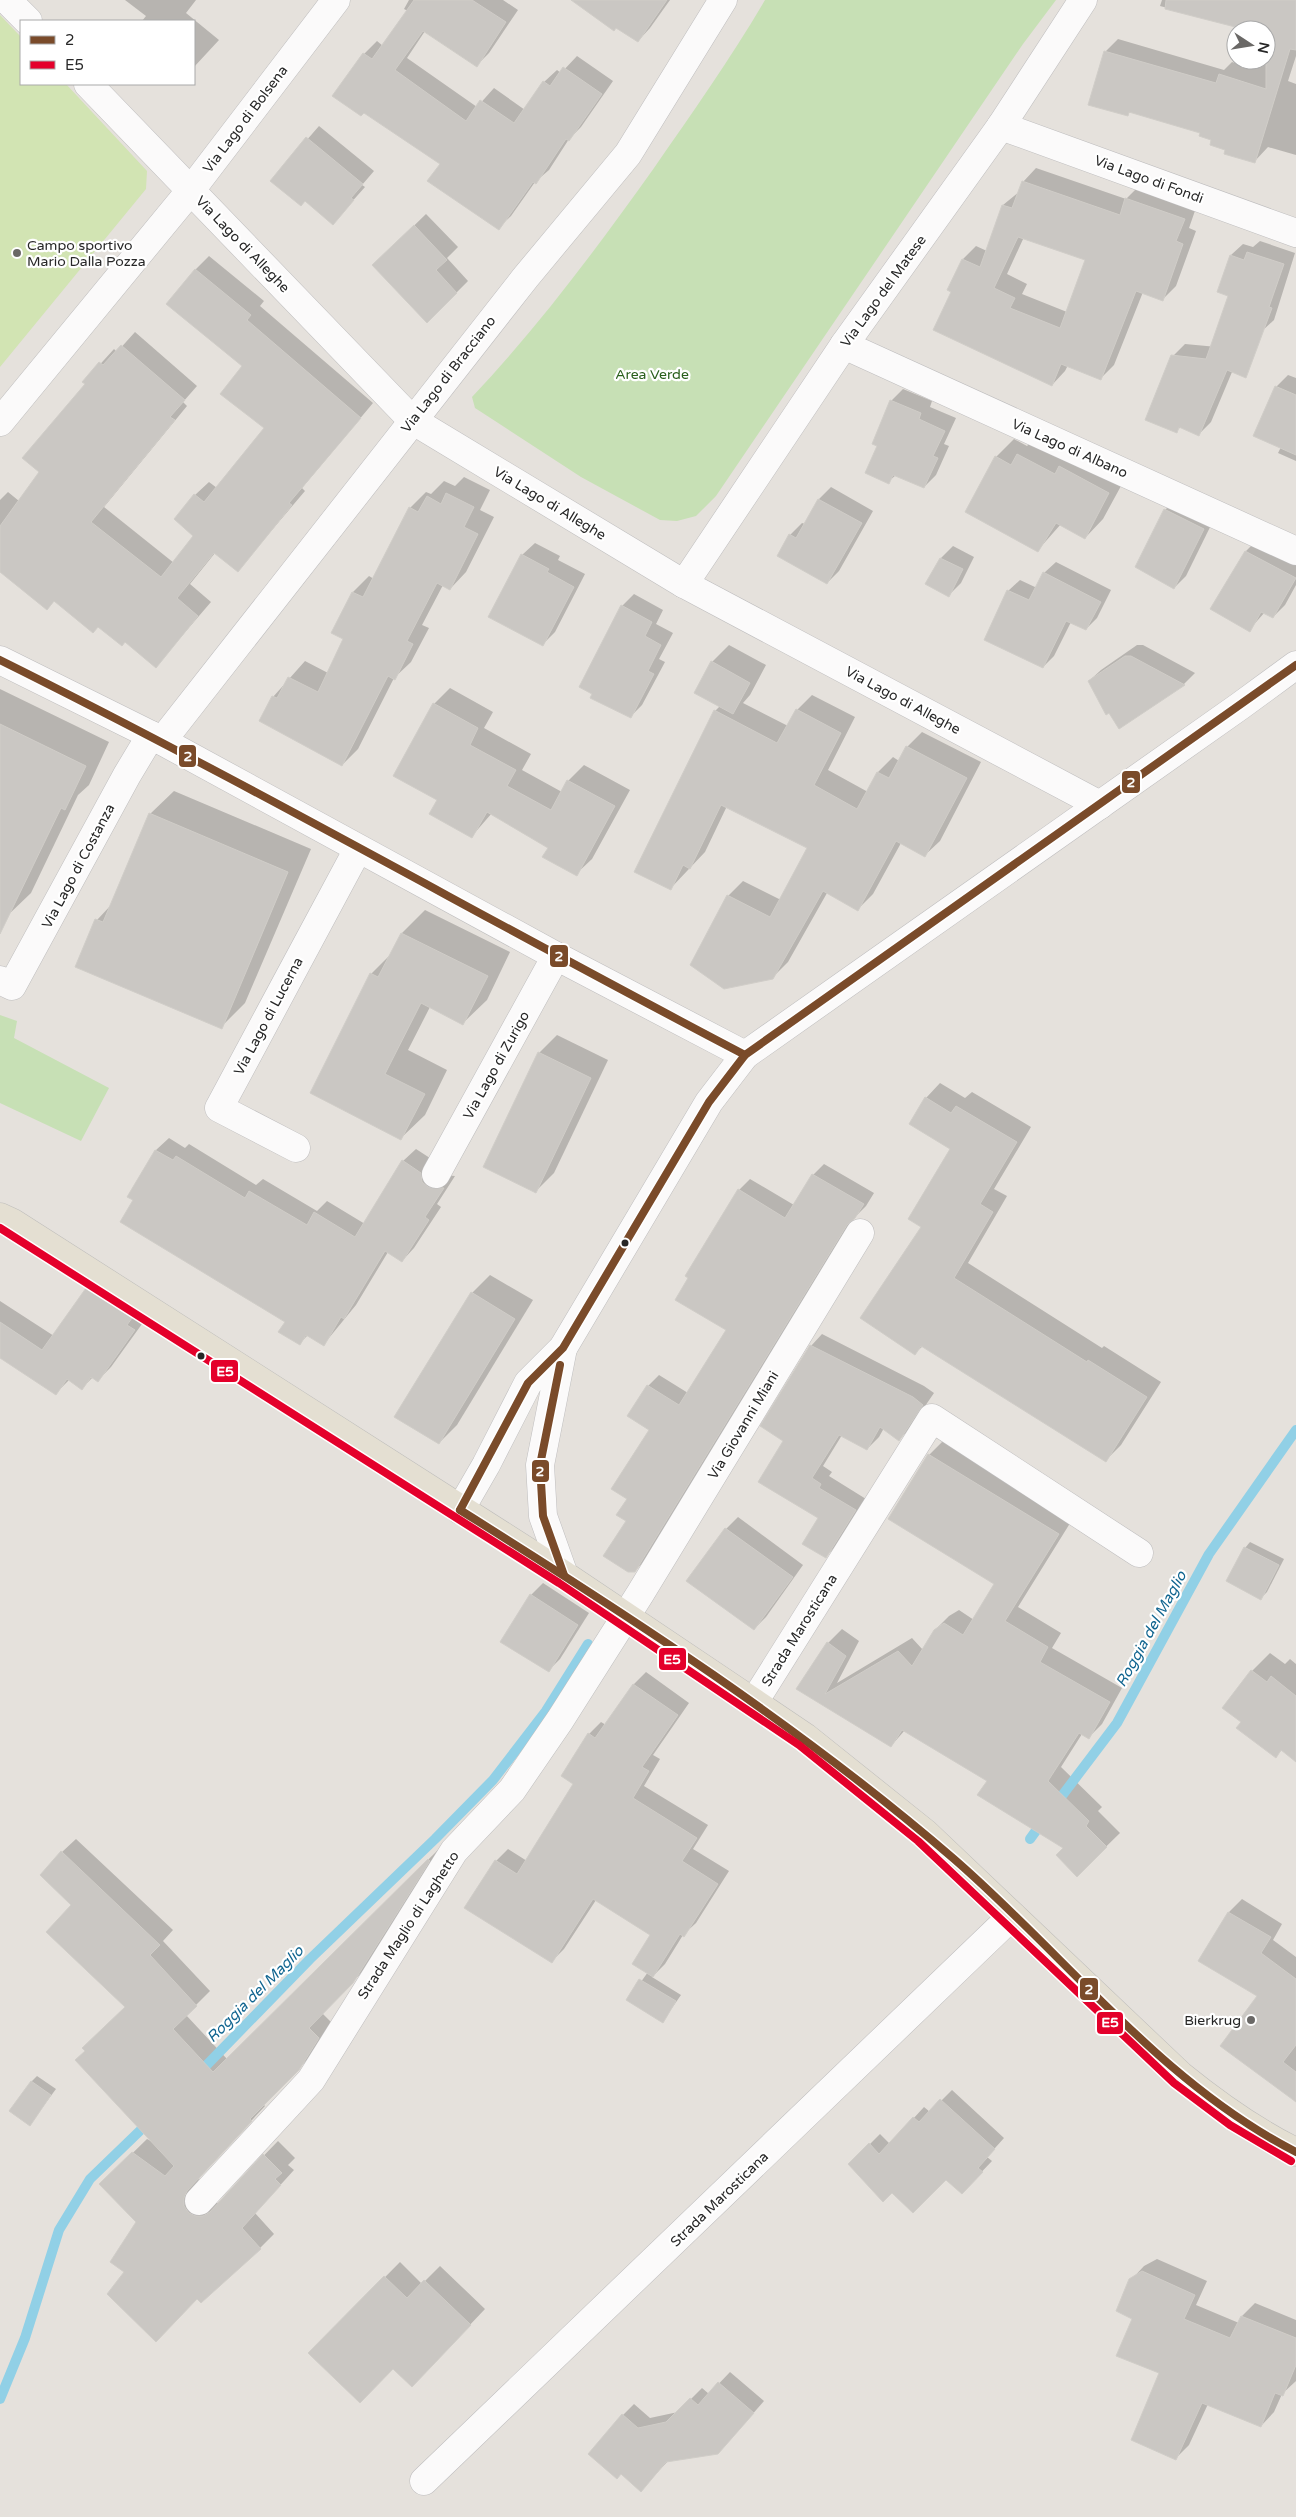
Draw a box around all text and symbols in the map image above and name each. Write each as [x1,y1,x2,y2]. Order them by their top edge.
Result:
legend [20,20,195,85]
north arrow [1226,20,1276,70]
text: 2 [65,31,74,49]
text: N [1254,40,1273,55]
text: E5 [65,56,84,74]
street label: Via Lago di Bolsena [199,62,291,176]
street label: Via Lago di Fondi [1092,152,1206,207]
street label: Via Lago di Alleghe [192,192,293,296]
street label: Via Lago del Matese [837,232,930,351]
place label: Campo sportivo Mario Dalla Pozza [27,237,146,270]
marker: Campo sportivo Mario Dalla Pozza [11,247,23,259]
street label: Via Lago di Bracciano [398,313,499,436]
park label: Area Verde [615,366,689,383]
street label: Via Lago di Albano [1009,415,1130,482]
street label: Via Lago di Alleghe [491,463,609,544]
street label: Via Lago di Alleghe [842,663,963,738]
line badge: 2 [178,744,197,768]
text: 2 [184,748,193,765]
line badge: 2 [1121,770,1141,794]
text: 2 [1127,774,1136,791]
street label: Via Lago di Costanza [38,801,119,931]
line badge: 2 [549,944,569,968]
text: 2 [555,948,564,965]
street label: Via Lago di Lucerna [230,954,307,1078]
street label: Via Lago di Zurigo [460,1008,533,1122]
unlabelled marker [620,1238,630,1248]
unlabelled marker [196,1351,206,1361]
line badge: E5 [210,1359,239,1383]
text: E5 [216,1363,234,1380]
street label: Via Giovanni Miani [704,1368,782,1482]
line badge: 2 [531,1459,550,1483]
text: 2 [536,1463,545,1480]
water label: Roggia del Maglio [1112,1567,1191,1690]
street label: Strada Marosticana [758,1571,841,1690]
line badge: E5 [658,1647,687,1671]
text: E5 [663,1651,681,1668]
street label: Strada Maglio di Laghetto [354,1848,463,2002]
water label: Roggia del Maglio [203,1941,308,2046]
line badge: 2 [1079,1977,1099,2001]
text: 2 [1085,1981,1094,1998]
line badge: E5 [1096,2011,1124,2035]
place label: Bierkrug [1184,2012,1241,2029]
text: E5 [1101,2014,1119,2031]
marker: Bierkrug [1245,2014,1257,2026]
street label: Strada Marosticana [667,2148,772,2250]

